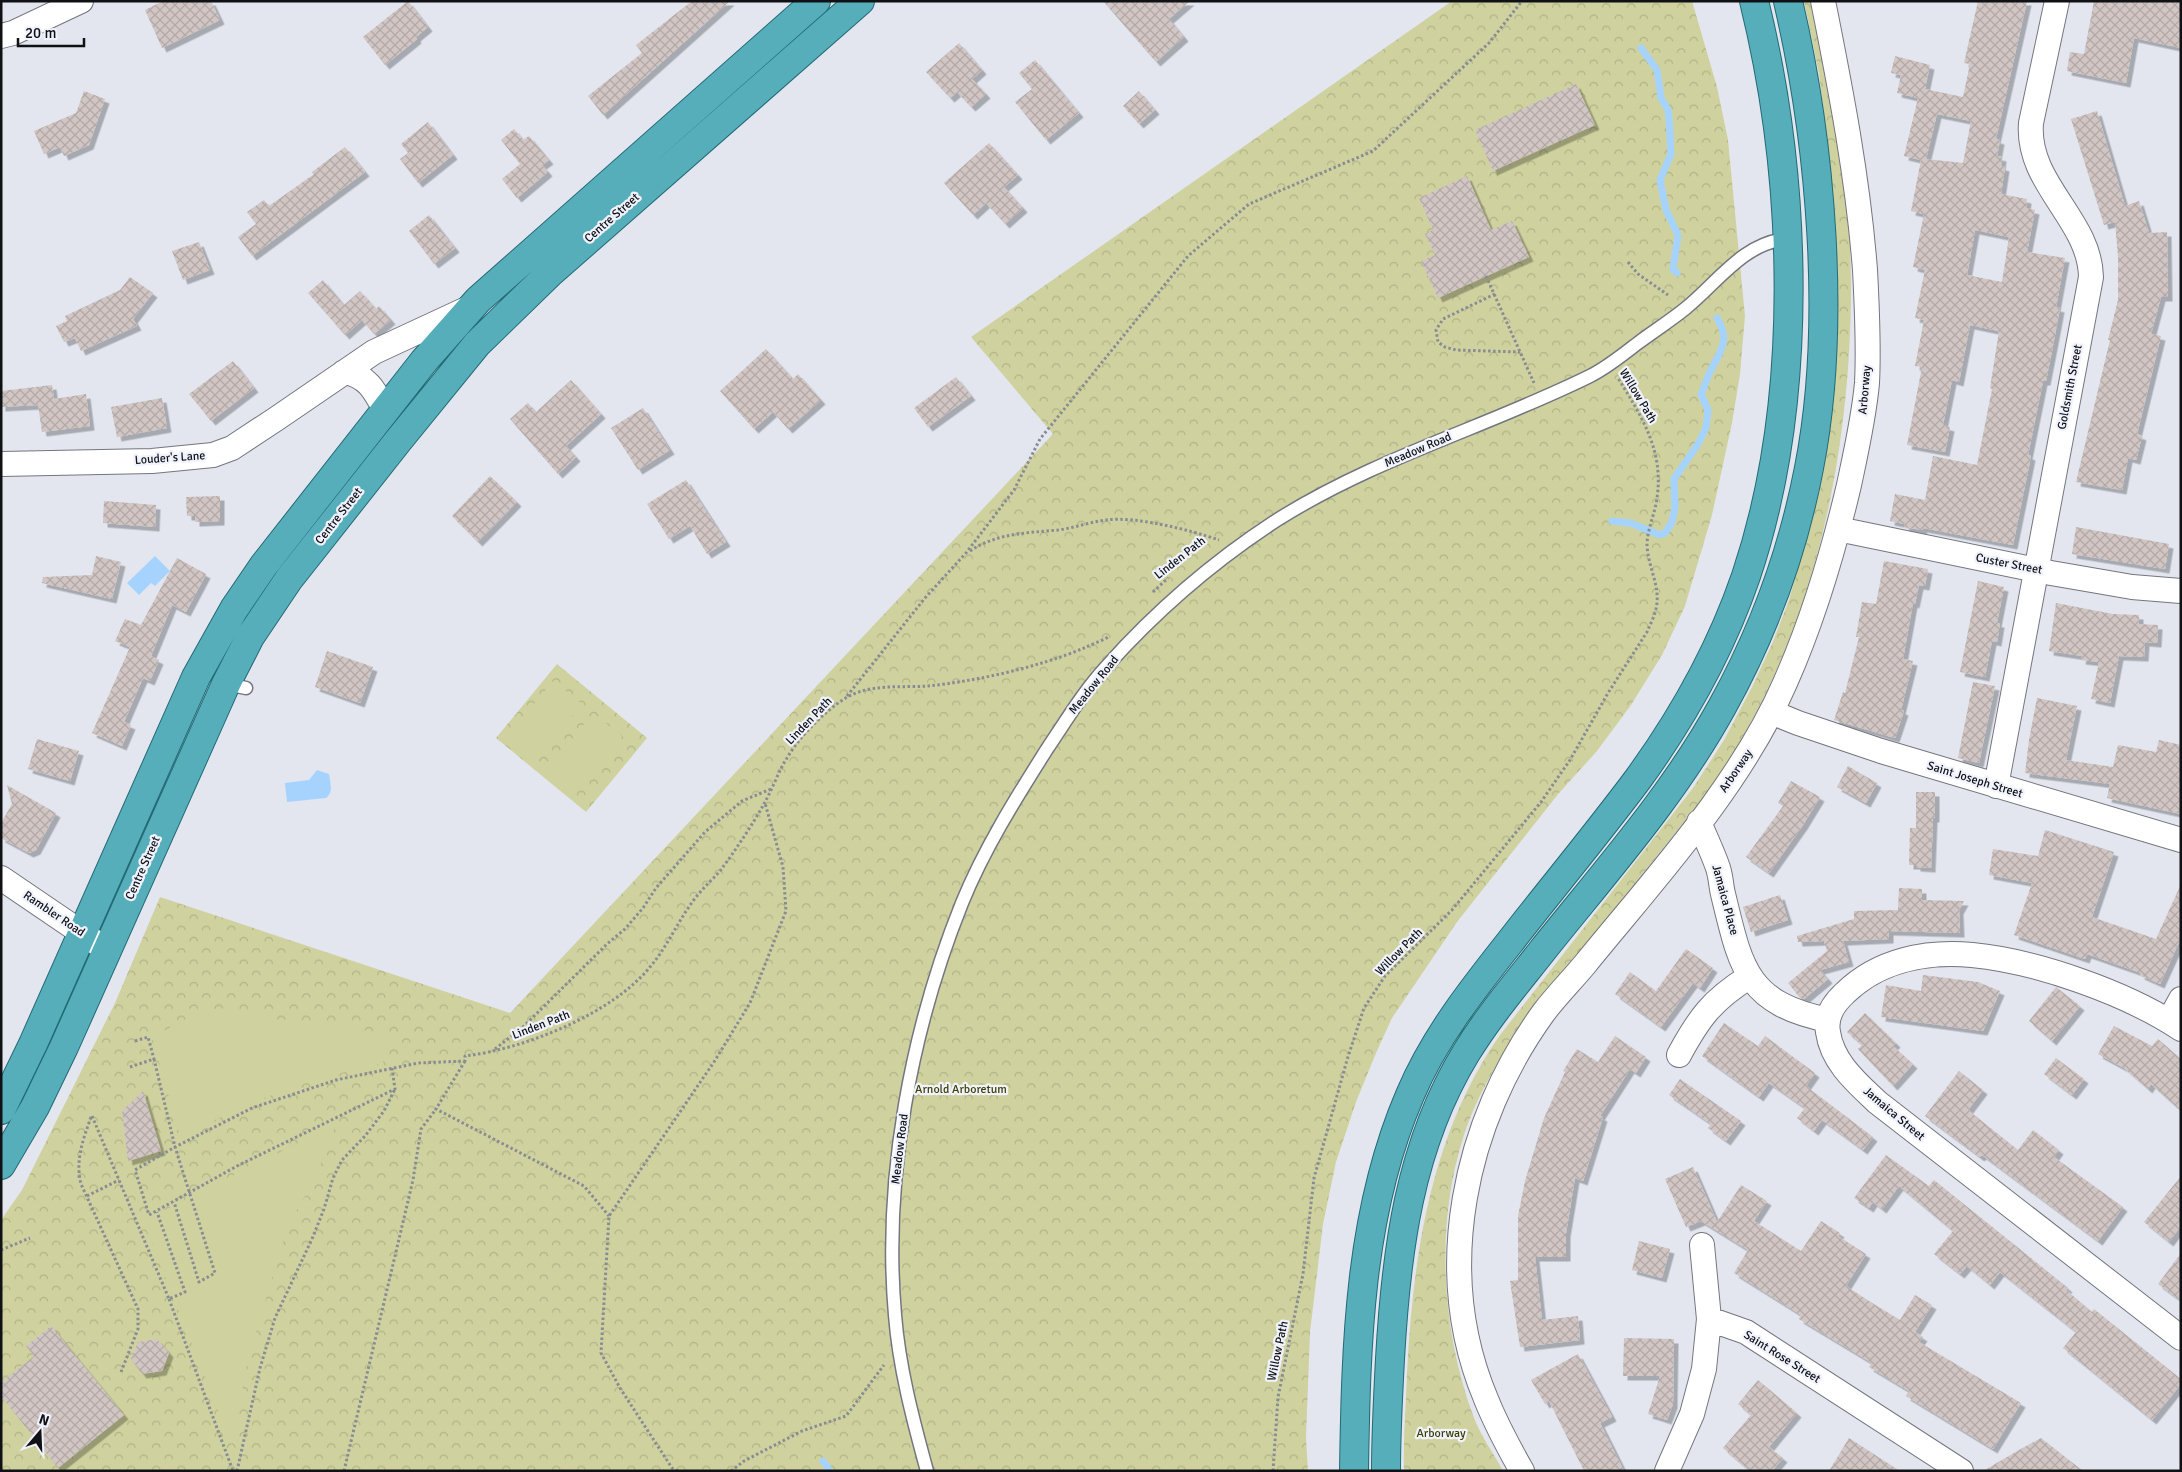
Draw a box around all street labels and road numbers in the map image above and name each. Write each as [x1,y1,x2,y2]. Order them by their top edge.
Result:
street label: Centre Street [581,190,643,246]
street label: Goldsmith Street [2054,343,2086,431]
street label: Arborway [1855,365,1875,415]
street label: Willow Path [1616,366,1660,426]
street label: Meadow Road [1382,429,1454,471]
street label: Louder's Lane [134,448,206,468]
street label: Centre Street [312,485,366,547]
street label: Linden Path [1151,533,1209,583]
street label: Custer Street [1974,550,2044,578]
street label: Meadow Road [1066,653,1122,717]
street label: Linden Path [783,694,835,748]
street label: Arborway [1716,746,1756,796]
street label: Saint Joseph Street [1925,758,2025,802]
street label: Centre Street [122,834,164,902]
street label: Jamaica Place [1708,863,1742,937]
street label: Rambler Road [20,888,88,940]
street label: Willow Path [1372,925,1426,979]
street label: Linden Path [510,1007,572,1043]
street label: Jamaica Street [1860,1084,1928,1144]
street label: Meadow Road [888,1113,912,1185]
street label: Willow Path [1264,1320,1292,1382]
street label: Saint Rose Street [1741,1327,1823,1387]

